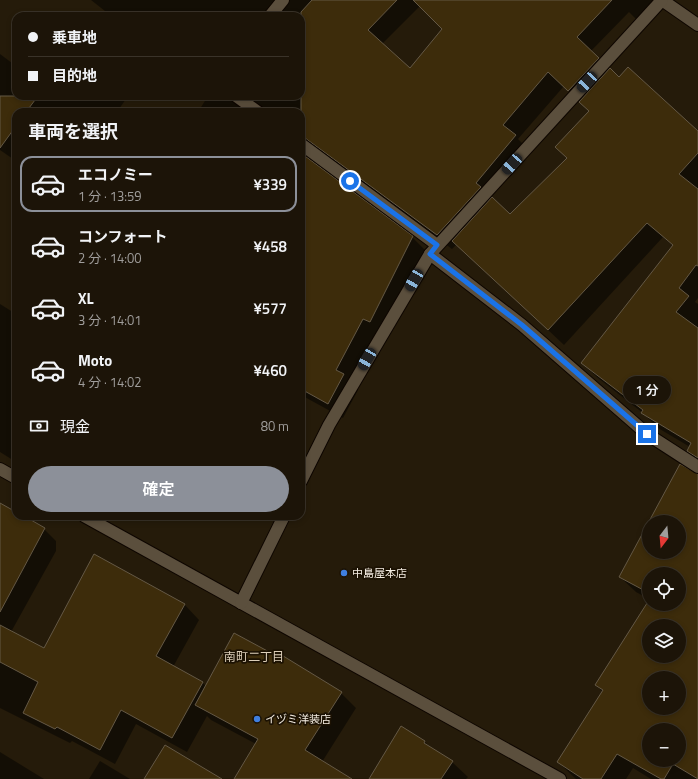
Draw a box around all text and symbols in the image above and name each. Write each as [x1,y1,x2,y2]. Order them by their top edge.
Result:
text: 乗車地 [52,26,97,49]
text: 目的地 [52,64,97,87]
car [574,69,600,95]
text: 車両を選択 [28,118,118,145]
car [500,151,524,177]
text: エコノミー [78,163,153,186]
icon: car [30,166,66,202]
route start [341,172,359,190]
text: ¥339 [253,173,287,196]
text: 1 分 · 13:59 [78,186,142,206]
text: コンフォート [78,225,168,248]
icon: car [30,228,66,264]
text: ¥458 [253,235,287,258]
text: 2 分 · 14:00 [78,248,142,268]
car [403,267,425,293]
text: XL [78,287,94,310]
icon: car [30,290,66,326]
text: ¥577 [253,297,287,320]
text: 3 分 · 14:01 [78,310,142,330]
car [356,346,378,372]
text: Moto [78,349,112,372]
icon: car [30,352,66,388]
text: ¥460 [253,359,287,382]
text: 4 分 · 14:02 [78,372,142,392]
callout: 1 分 [623,376,671,404]
text: 1 分 [635,380,659,400]
icon: cash [28,415,50,437]
text: 現金 [60,415,90,438]
text: 80 m [261,416,289,436]
route end [638,425,656,443]
button: 確定 [28,466,289,512]
north arrow [642,515,686,559]
map controls [642,515,686,767]
place label: 中島屋本店 [352,565,407,581]
button: locate [642,567,686,611]
marker: 中島屋本店 [339,568,349,578]
button: layers [642,619,686,663]
district label: 南町二丁目 [224,647,284,666]
button: + [642,671,686,715]
place label: イヅミ洋装店 [265,711,331,727]
marker: イヅミ洋装店 [252,714,262,724]
button: − [642,723,686,767]

